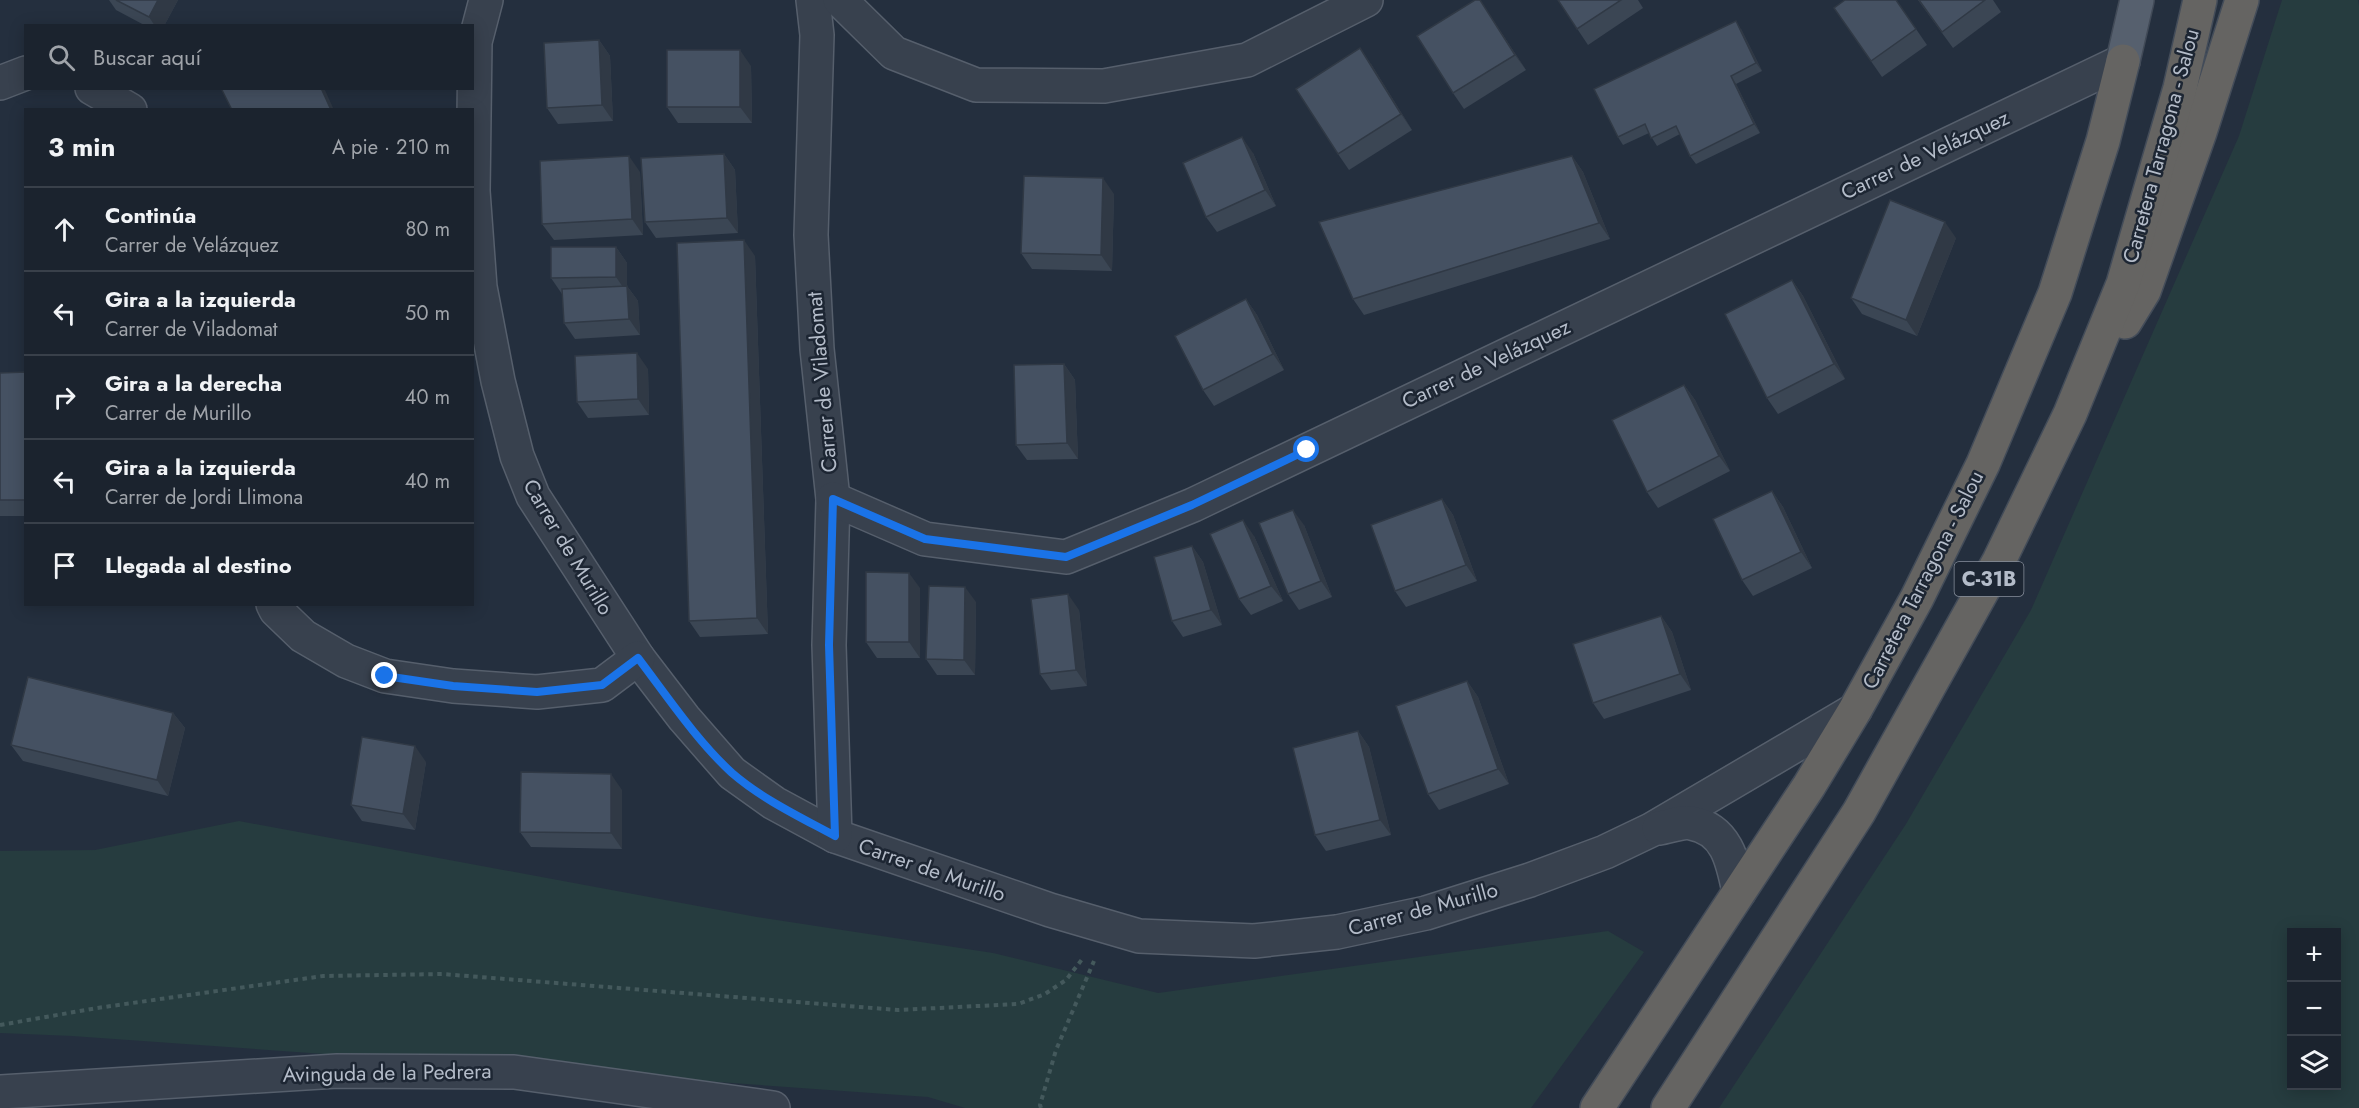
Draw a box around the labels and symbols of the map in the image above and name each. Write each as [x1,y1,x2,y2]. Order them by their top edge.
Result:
street label: Carretera Tarragona - Salou [2115,25,2207,267]
street label: Carrer de Velázquez [1836,103,2014,207]
street label: Carrer de Viladomat [799,290,845,474]
street label: Carrer de Velázquez [1397,312,1575,416]
route start [1293,436,1319,462]
street label: Carretera Tarragona - Salou [1855,466,1991,694]
street label: Carrer de Murillo [516,473,620,621]
road number: C-31B [1954,562,2024,596]
route end [371,662,397,688]
street label: Carrer de Murillo [854,831,1010,909]
street label: Carrer de Murillo [1345,875,1501,943]
street label: Avinguda de la Pedrera [282,1056,492,1090]

